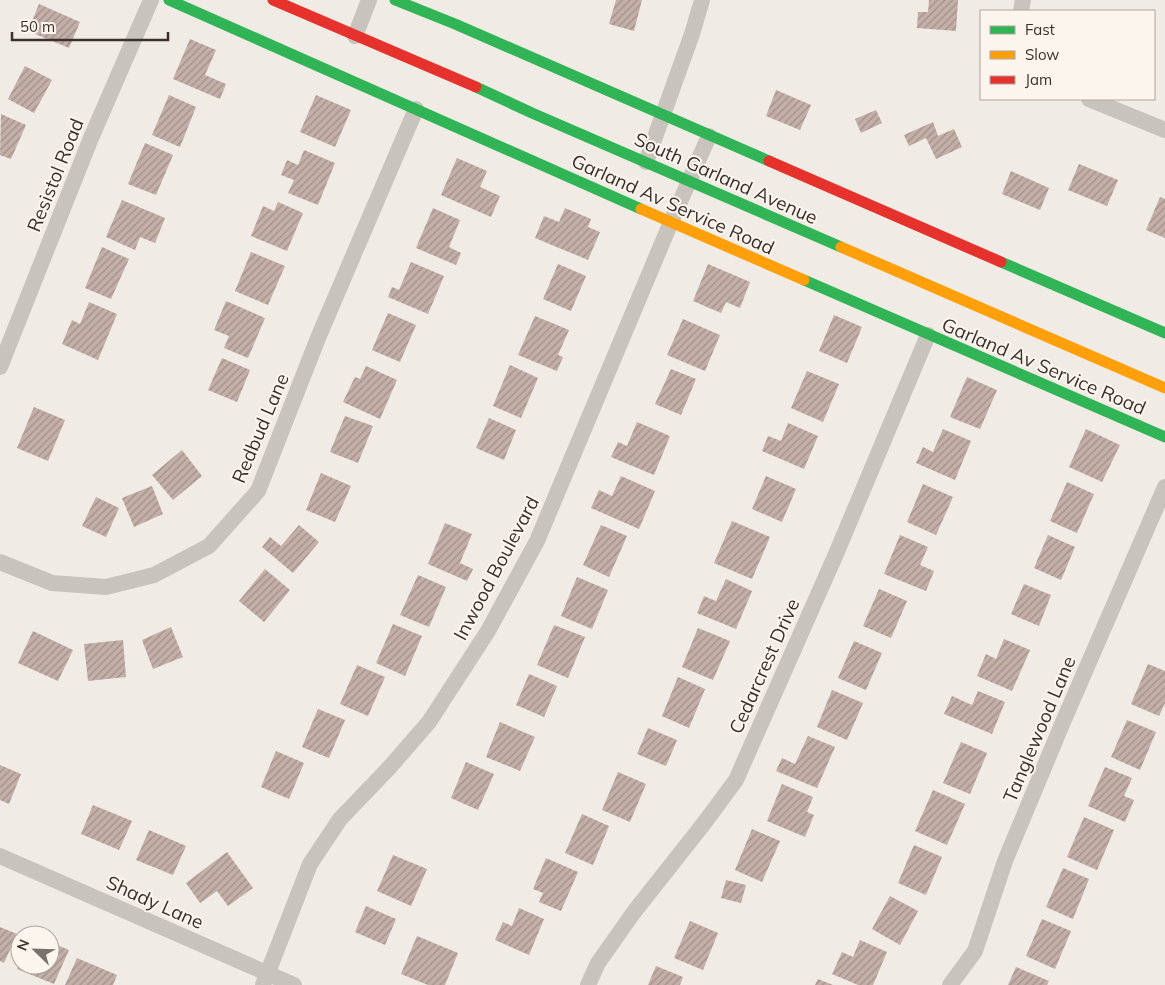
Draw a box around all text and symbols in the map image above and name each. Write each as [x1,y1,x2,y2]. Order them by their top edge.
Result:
scale bar [12,10,169,42]
legend [980,10,1155,100]
text: 50 m [20,17,55,36]
text: Fast [1025,20,1055,39]
text: Slow [1025,45,1059,64]
text: Jam [1025,70,1052,89]
street label: Resistol Road [21,115,89,235]
street label: South Garland Avenue [631,127,821,229]
street label: Garland Av Service Road [568,148,778,260]
street label: Garland Av Service Road [938,312,1150,420]
street label: Redbud Lane [226,370,294,486]
street label: Inwood Boulevard [448,492,544,644]
street label: Cedarcrest Drive [723,595,805,737]
street label: Tanglewood Lane [997,652,1081,806]
street label: Shady Lane [103,870,207,934]
north arrow [10,925,60,975]
text: N [13,937,33,953]

